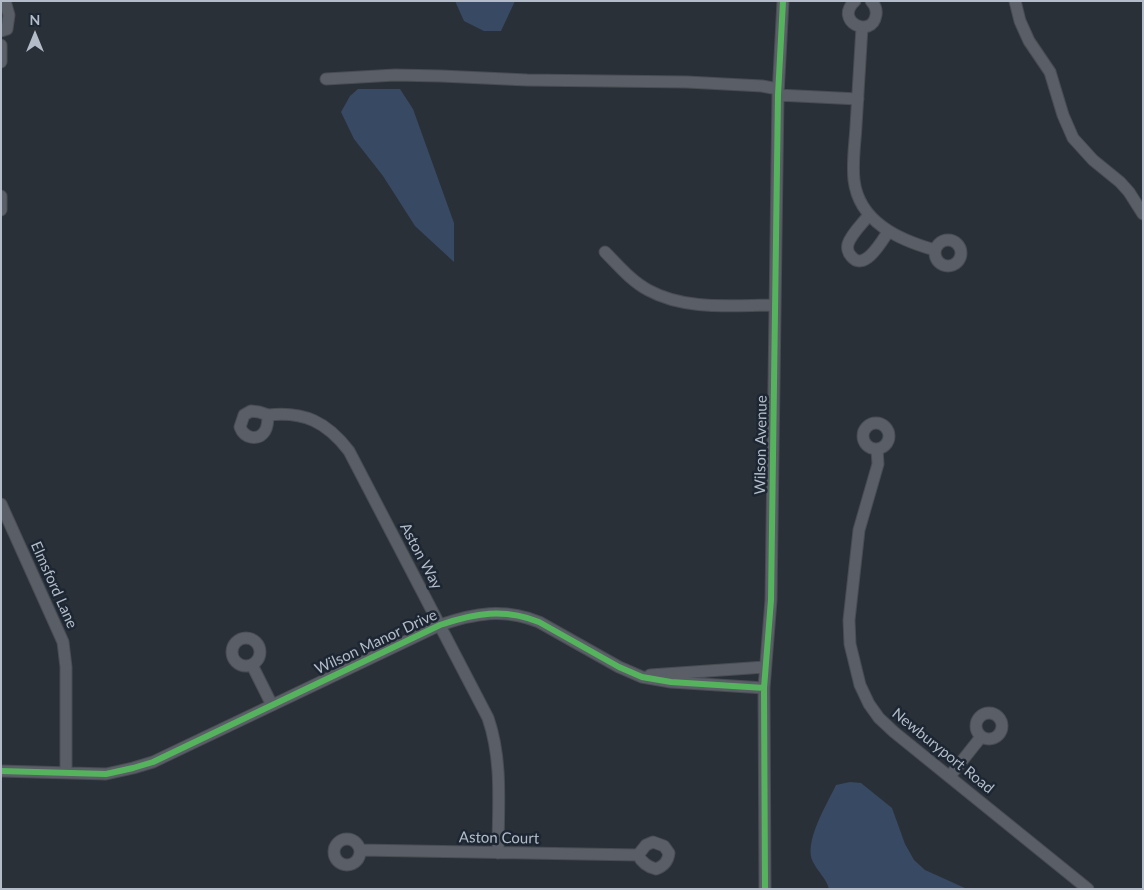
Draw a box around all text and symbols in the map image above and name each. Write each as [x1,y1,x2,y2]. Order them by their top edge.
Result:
north arrow [10,10,60,60]
text: N [30,11,40,28]
street label: Wilson Avenue [751,395,771,495]
street label: Aston Way [396,520,446,592]
street label: Elmsford Lane [27,539,81,631]
street label: Wilson Manor Drive [312,606,440,678]
street label: Newburyport Road [889,704,997,798]
street label: Aston Court [459,828,539,848]

